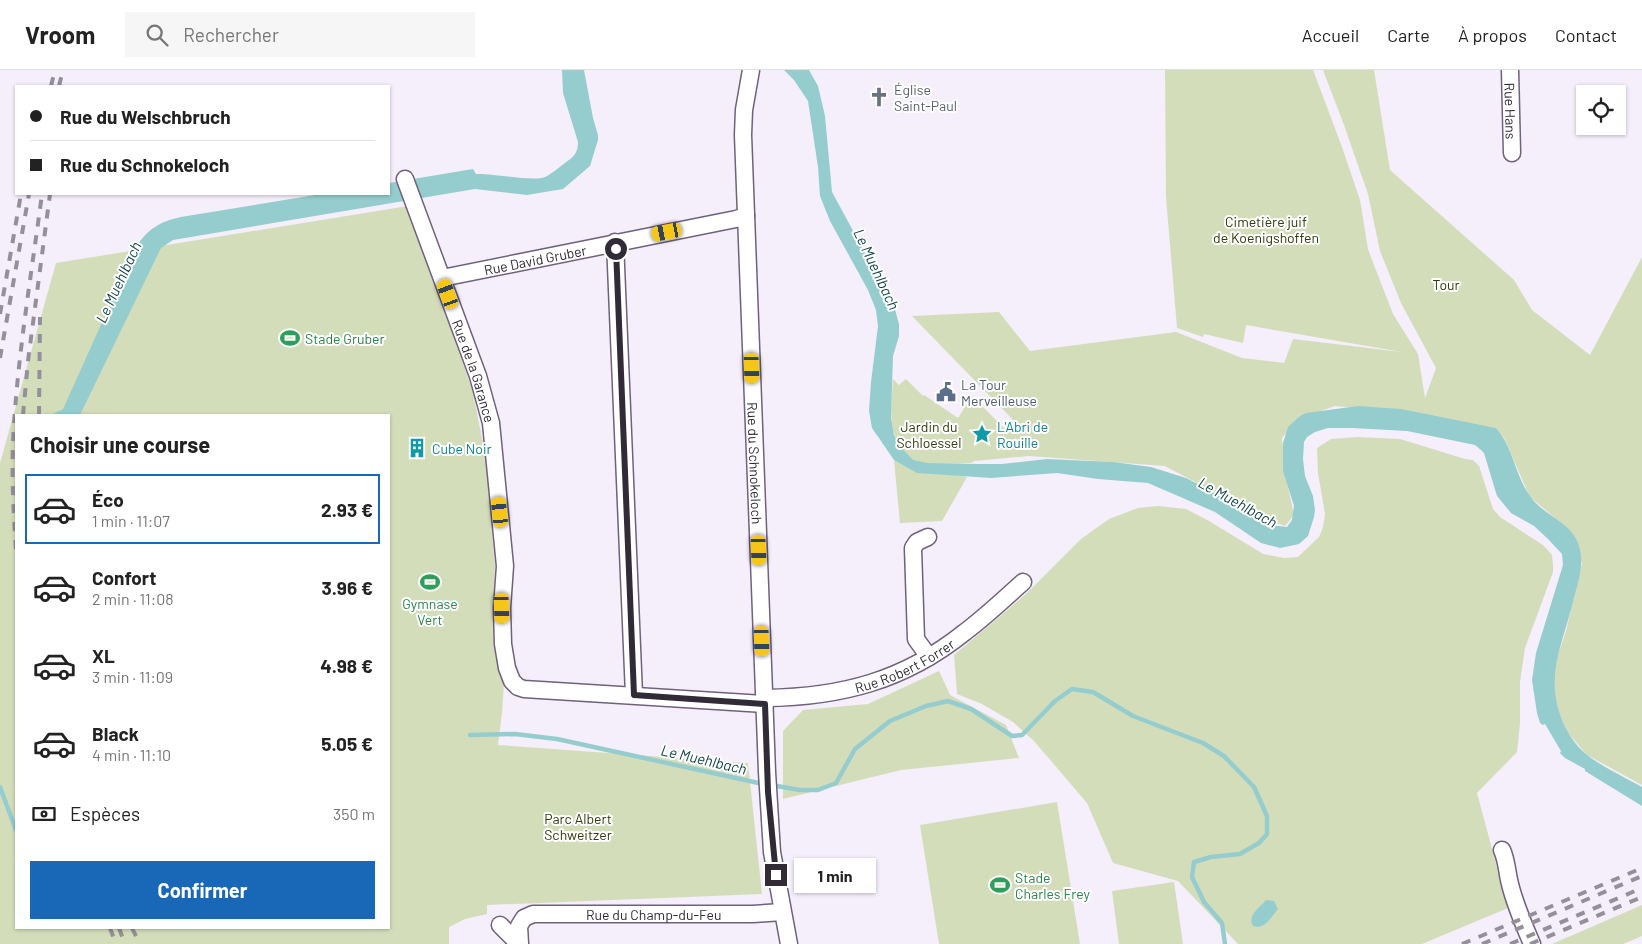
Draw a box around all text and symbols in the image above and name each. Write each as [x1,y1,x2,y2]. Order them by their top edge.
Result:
search box [125,12,475,57]
text: Vroom [25,20,95,49]
icon: search [143,21,171,49]
text: Rechercher [183,23,279,46]
text: Accueil [1302,24,1359,46]
text: Carte [1387,24,1430,46]
text: À propos [1458,24,1527,46]
text: Contact [1555,24,1617,46]
place label: Église Saint-Paul [894,81,957,114]
street label: Rue Hans [1502,82,1520,140]
map controls [1576,85,1626,135]
button: locate [1576,85,1626,135]
church icon: Église Saint-Paul [868,86,890,108]
text: Rue du Welschbruch [60,105,231,128]
text: Rue du Schnokeloch [60,153,229,176]
park label: Cimetière juif de Koenigshoffen [1213,213,1319,246]
car [650,222,683,242]
water label: Le Muehlbach [850,226,904,313]
water label: Le Muehlbach [91,238,145,325]
route start [605,238,627,260]
street label: Rue David Gruber [482,241,588,278]
park label: Tour [1432,276,1460,293]
car [435,277,460,311]
street label: Rue de la Garance [449,317,499,424]
sports icon: Stade Gruber [279,327,301,349]
place label: Stade Gruber [305,330,385,347]
car [743,353,760,383]
place label: La Tour Merveilleuse [961,376,1037,409]
public building icon: La Tour Merveilleuse [935,381,957,403]
street label: Rue du Schnokeloch [745,402,766,525]
park label: Jardin du Schloessel [896,418,962,451]
place label: L'Abri de Rouille [997,418,1048,451]
place icon: L'Abri de Rouille [971,423,993,445]
text: Choisir une course [30,431,210,457]
building icon: Cube Noir [406,437,428,459]
place label: Cube Noir [432,440,492,457]
water label: Le Muehlbach [1195,473,1281,531]
icon: car [32,487,77,532]
text: Éco [92,488,124,511]
car [490,496,509,528]
text: 2.93 € [321,498,373,521]
text: 1 min · 11:07 [92,511,170,530]
car [750,535,767,565]
icon: car [32,565,77,610]
text: Confort [92,566,156,589]
sports icon: Gymnase Vert [419,571,441,593]
text: 3.96 € [321,576,373,599]
text: 2 min · 11:08 [92,589,174,608]
car [493,593,510,623]
place label: Gymnase Vert [402,595,458,628]
car [753,626,770,656]
street label: Rue Robert Forrer [853,635,957,696]
icon: car [32,643,77,688]
text: XL [92,644,115,667]
text: 4.98 € [320,654,373,677]
text: 3 min · 11:09 [92,667,173,686]
icon: car [32,721,77,766]
text: Black [92,722,139,745]
text: 5.05 € [321,732,373,755]
water label: Le Muehlbach [659,740,749,778]
text: 4 min · 11:10 [92,745,171,764]
icon: cash [30,800,58,828]
text: Espèces [70,802,140,825]
text: 350 m [333,804,375,823]
park label: Parc Albert Schweitzer [544,810,612,843]
callout: 1 min [794,858,876,892]
button: Confirmer [30,861,375,919]
route end [765,864,787,886]
text: 1 min [817,866,853,885]
place label: Stade Charles Frey [1015,869,1090,902]
sports icon: Stade Charles Frey [989,874,1011,896]
street label: Rue du Champ-du-Feu [586,906,721,923]

